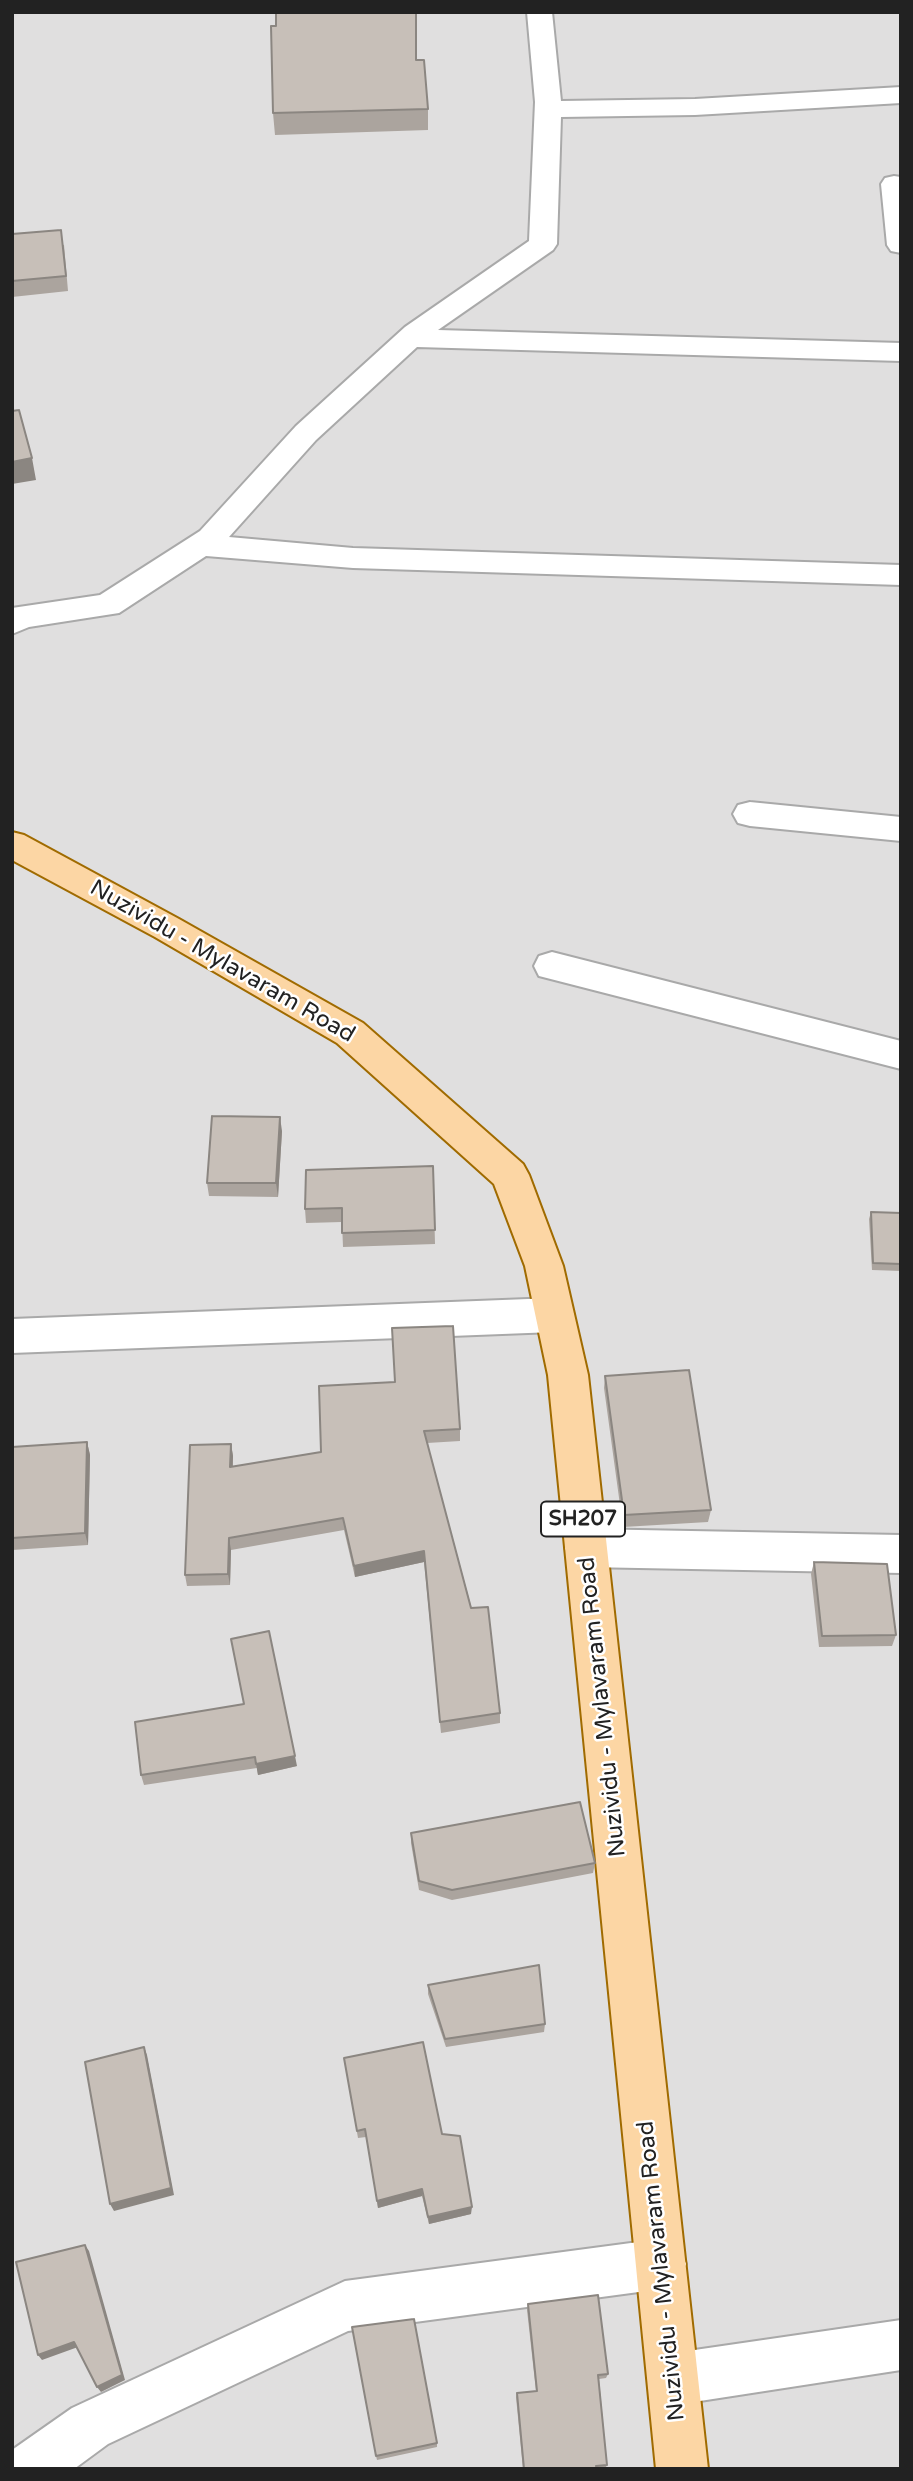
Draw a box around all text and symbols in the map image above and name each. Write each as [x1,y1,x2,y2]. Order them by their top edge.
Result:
street label: Nuzividu - Mylavaram Road [85,875,359,1049]
road number: SH207 [541,1502,625,1536]
street label: Nuzividu - Mylavaram Road [574,1556,632,1858]
street label: Nuzividu - Mylavaram Road [633,2120,691,2422]

